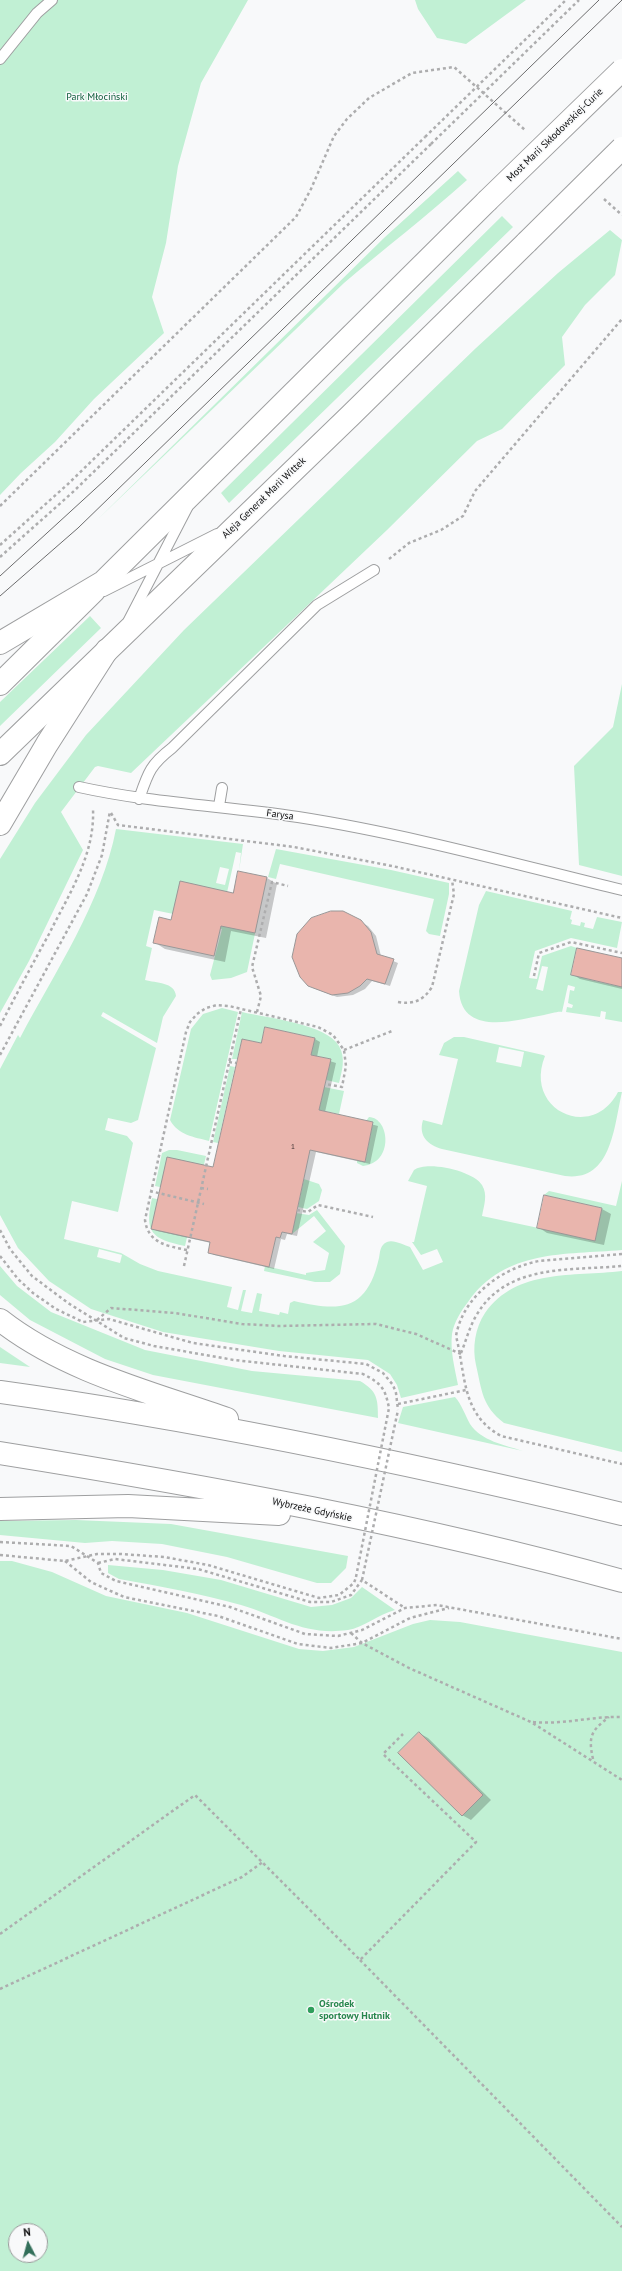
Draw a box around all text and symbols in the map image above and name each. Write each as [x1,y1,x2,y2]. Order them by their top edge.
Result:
street label: Most Marii Skłodowskiej-Curie [504,86,606,184]
park label: Park Młociński [66,91,128,103]
street label: Aleja Generał Marii Wittek [220,455,308,541]
street label: Farysa [266,807,294,823]
house number: 1 [291,1142,295,1152]
street label: Wybrzeże Gdyńskie [271,1496,353,1524]
place label: Ośrodek sportowy Hutnik [319,1998,390,2022]
marker: Ośrodek sportowy Hutnik [306,2005,316,2015]
north arrow [8,2223,48,2263]
text: N [23,2225,31,2239]

